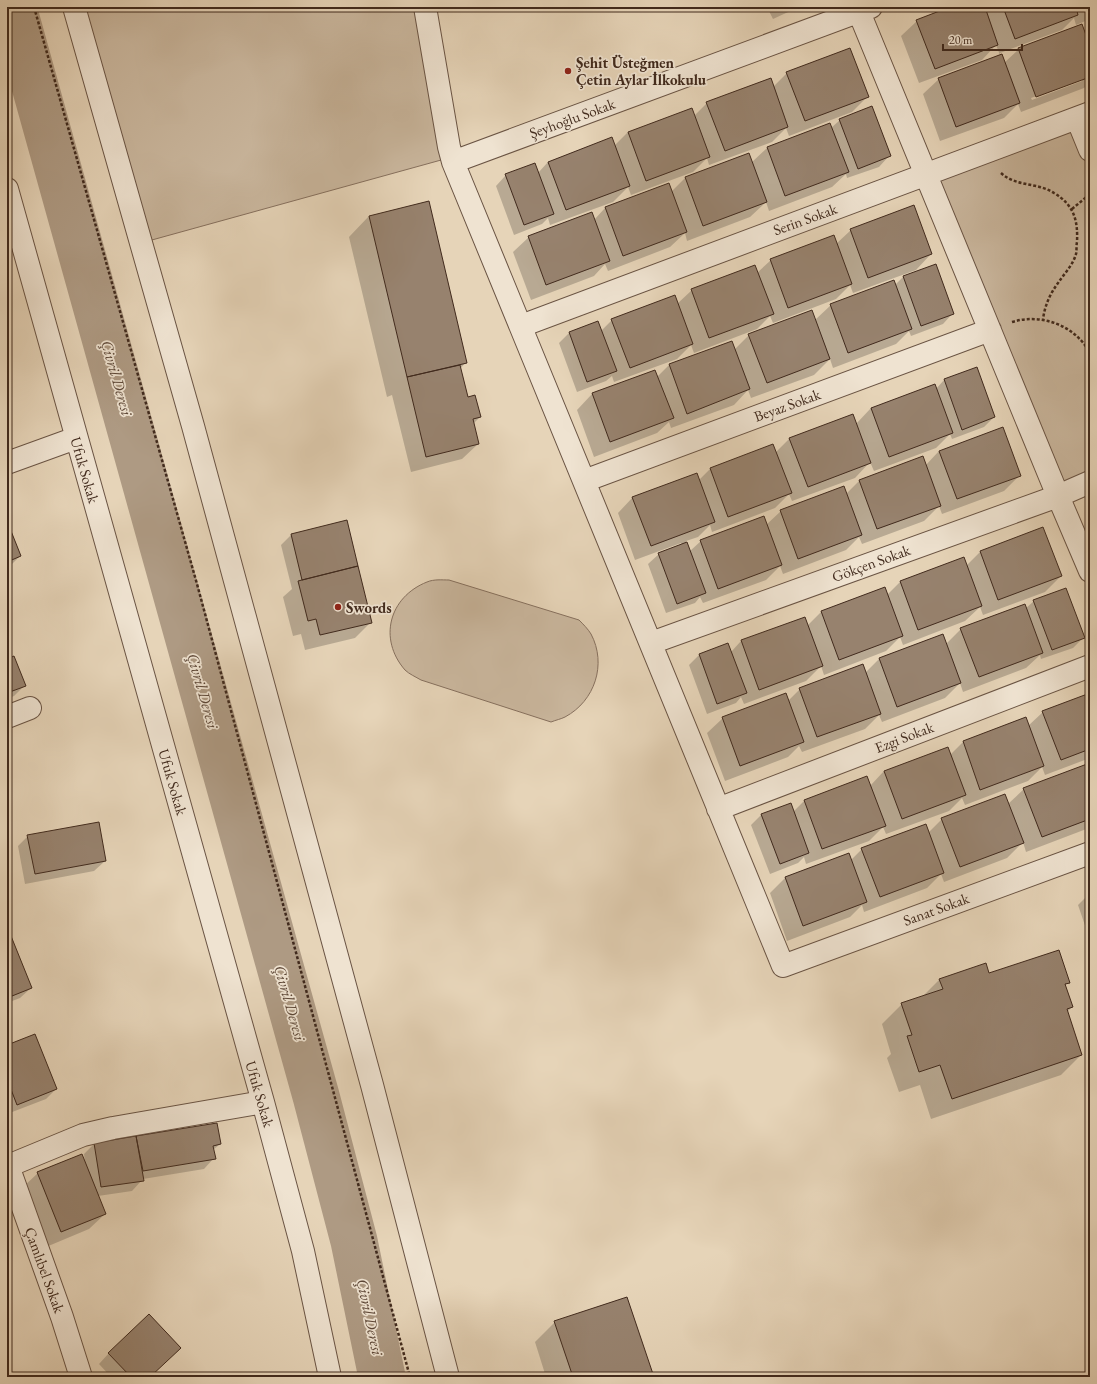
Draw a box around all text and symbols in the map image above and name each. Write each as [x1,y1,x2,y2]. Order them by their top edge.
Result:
scale bar [943,26,1022,52]
text: 20 m [949,32,973,48]
place label: Şehit Üsteğmen Çetin Aylar İlkokulu [576,53,707,89]
marker: Şehit Üsteğmen Çetin Aylar İlkokulu [563,66,573,76]
street label: Şeyhoğlu Sokak [527,93,618,142]
street label: Serin Sokak [770,198,840,239]
water label: Çivril Deresi [96,338,138,419]
street label: Beyaz Sokak [751,384,824,426]
street label: Ufuk Sokak [66,435,104,506]
street label: Gökçen Sokak [829,540,914,586]
place label: Swords [346,598,392,617]
marker: Swords [333,602,343,612]
water label: Çivril Deresi [182,651,224,732]
street label: Ezgi Sokak [872,717,937,757]
street label: Ufuk Sokak [154,747,192,818]
street label: Sanat Sokak [900,888,972,930]
water label: Çivril Deresi [269,963,311,1044]
street label: Ufuk Sokak [241,1059,279,1130]
street label: Çamlıbel Sokak [21,1224,70,1316]
water label: Çivril Deresi [352,1277,389,1358]

